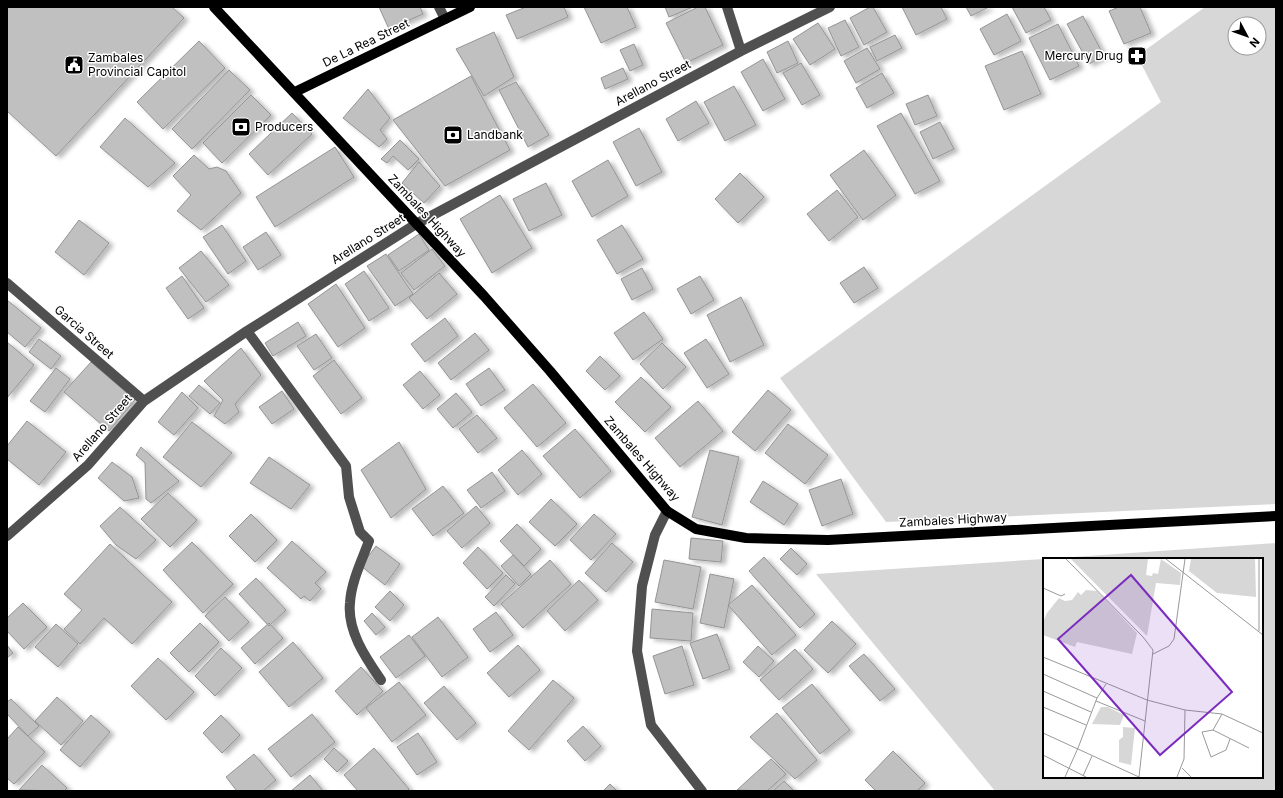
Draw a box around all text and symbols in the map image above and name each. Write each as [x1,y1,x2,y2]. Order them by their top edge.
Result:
street label: De La Rea Street [320,15,412,70]
north arrow [1227,16,1267,56]
text: N [1247,35,1263,50]
pharmacy icon: Mercury Drug [1126,45,1148,67]
place label: Mercury Drug [1044,48,1123,63]
place label: Zambales Provincial Capitol [88,50,186,79]
public building icon: Zambales Provincial Capitol [63,54,85,76]
street label: Arellano Street [612,56,693,109]
bank icon: Producers [230,116,252,138]
place label: Producers [255,119,313,134]
bank icon: Landbank [442,124,464,146]
place label: Landbank [467,127,523,142]
street label: Zambales Highway [385,171,470,260]
street label: Arellano Street [328,210,407,267]
street label: Garcia Street [52,302,117,362]
street label: Arellano Street [69,391,135,464]
street label: Zambales Highway [601,413,684,505]
street label: Zambales Highway [899,509,1008,530]
inset map [1043,558,1263,778]

